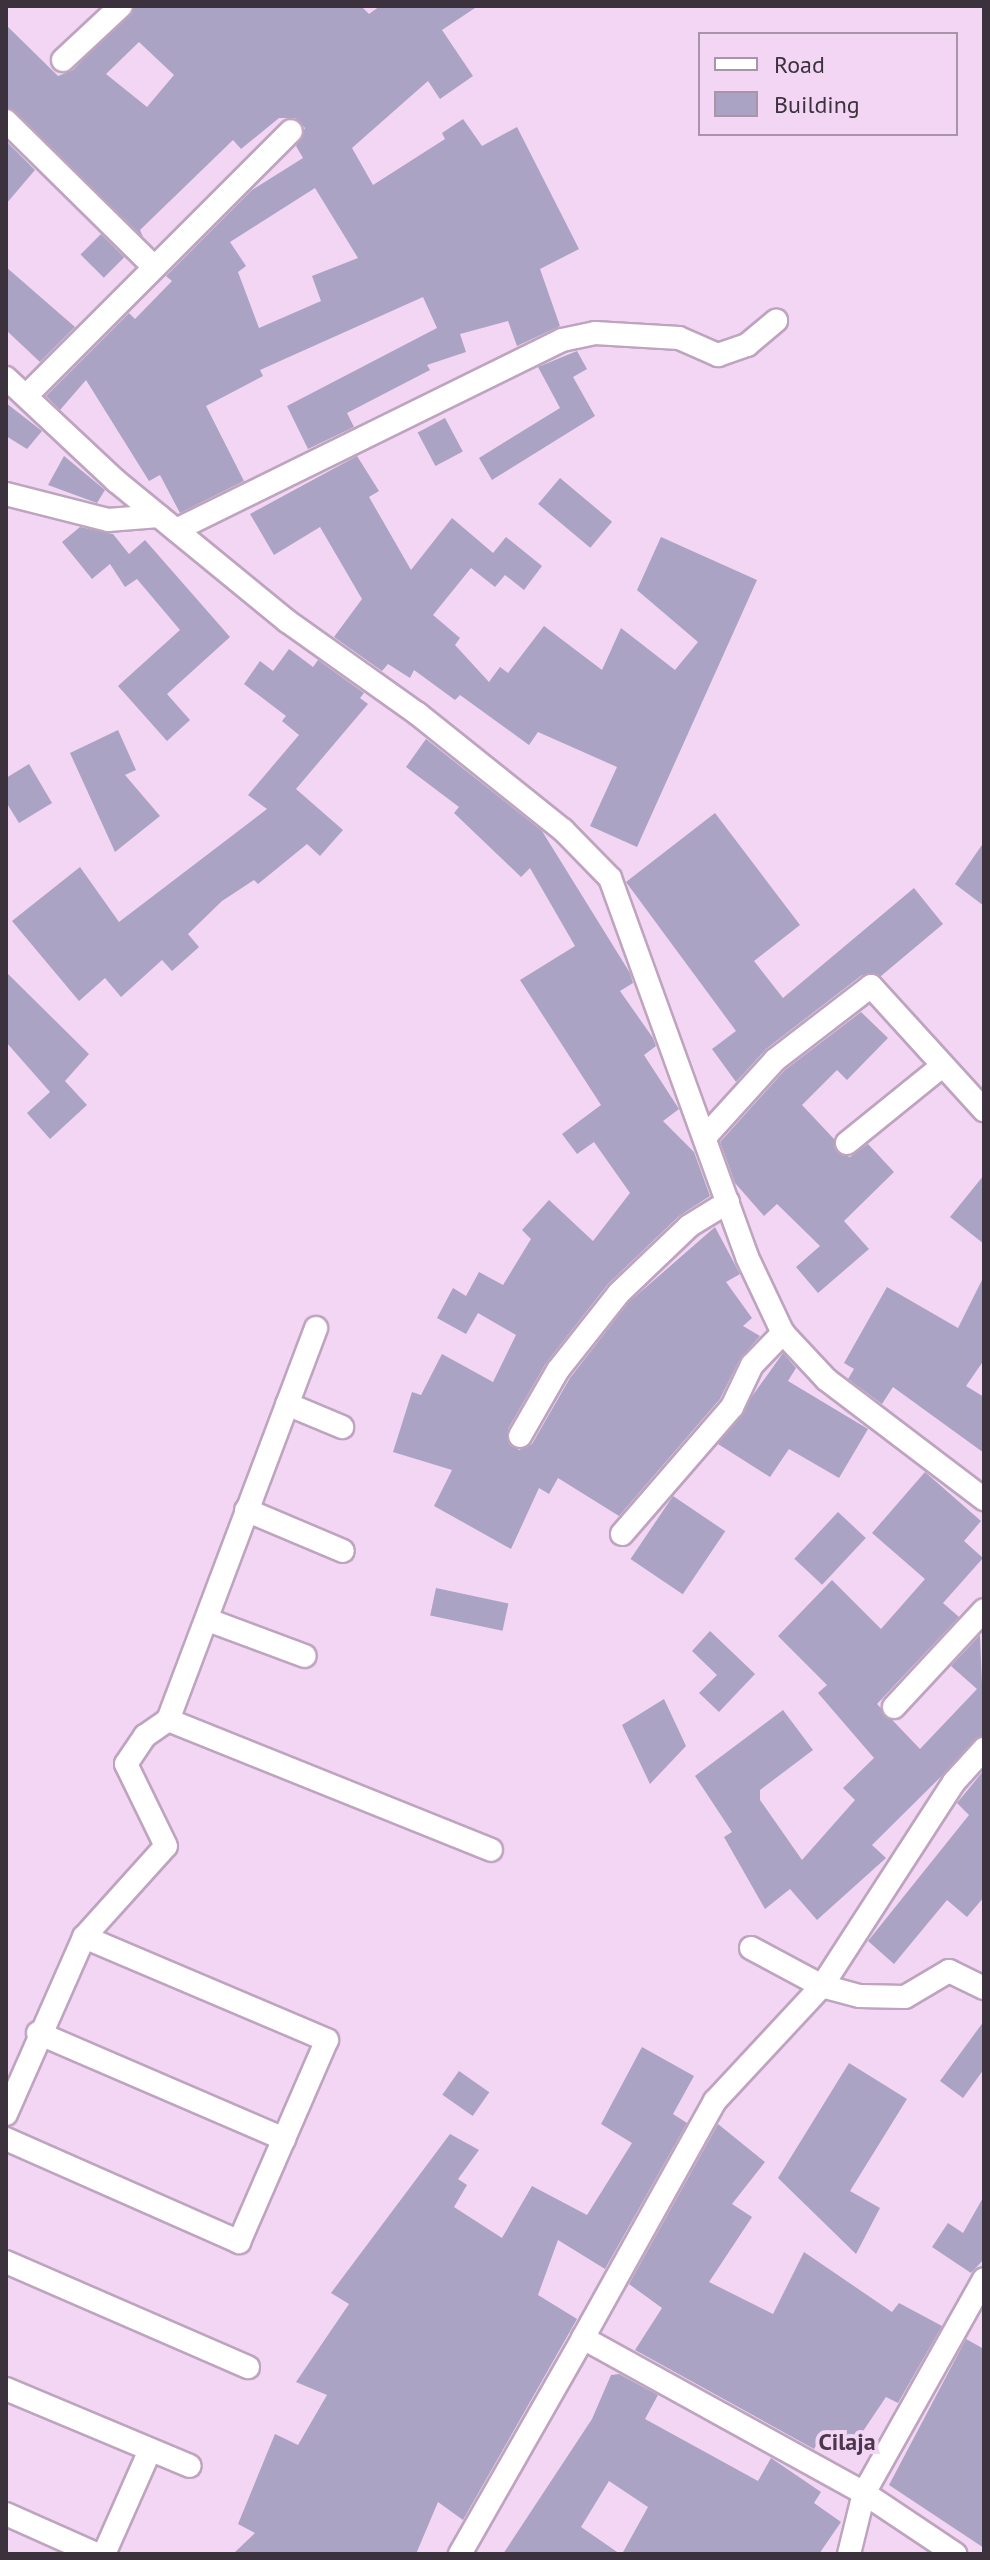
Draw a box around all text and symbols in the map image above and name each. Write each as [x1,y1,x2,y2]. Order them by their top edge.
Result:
legend [698,32,958,136]
text: Road [774,49,825,80]
text: Building [774,89,860,120]
district label: Cilaja [818,2428,876,2456]

